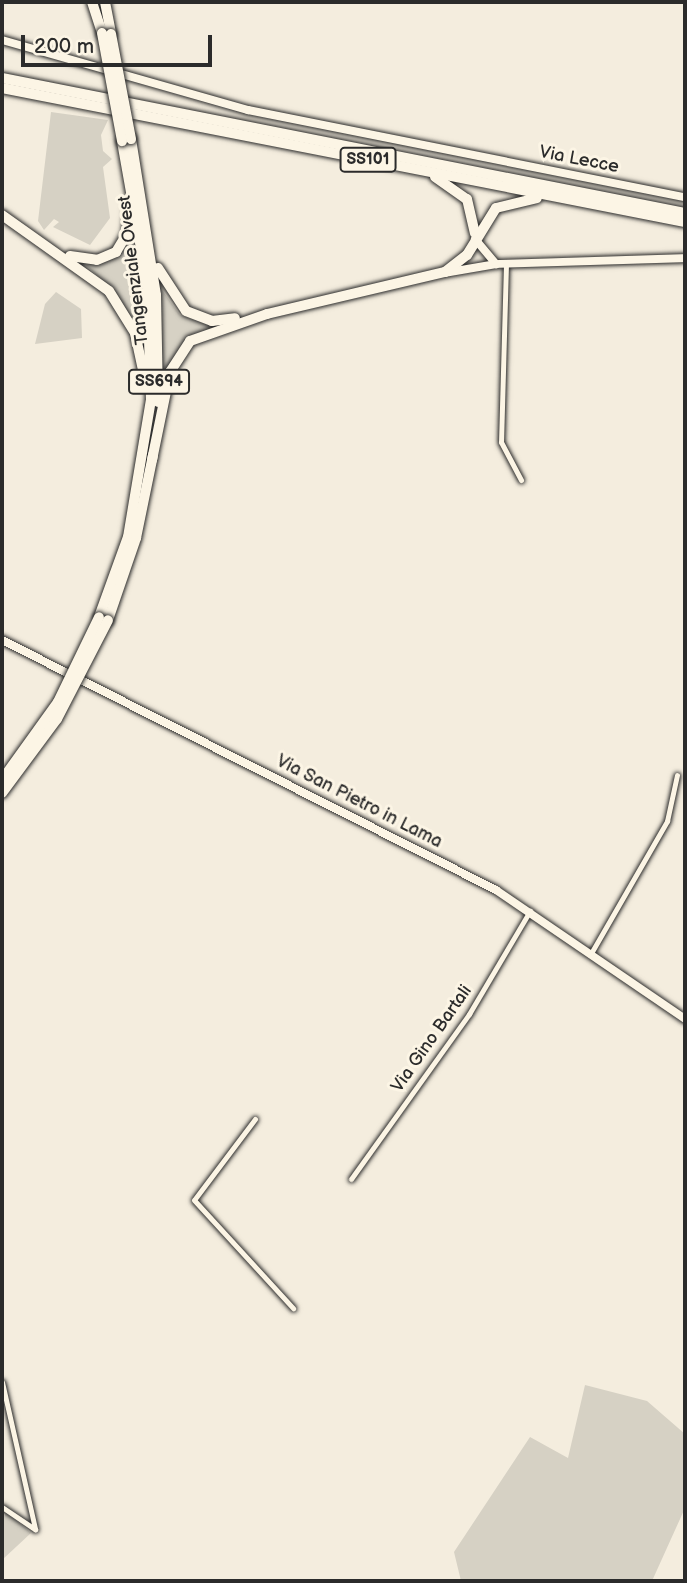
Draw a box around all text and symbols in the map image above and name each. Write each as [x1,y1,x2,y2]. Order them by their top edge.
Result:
scale bar [24,21,215,65]
text: 200 m [34,34,94,59]
street label: Via Lecce [537,142,621,178]
road number: SS101 [338,148,398,172]
street label: Tangenziale Ovest [114,194,154,346]
road number: SS694 [128,370,190,394]
street label: Via San Pietro in Lama [272,751,446,853]
street label: Via Gino Bartali [387,981,477,1097]

